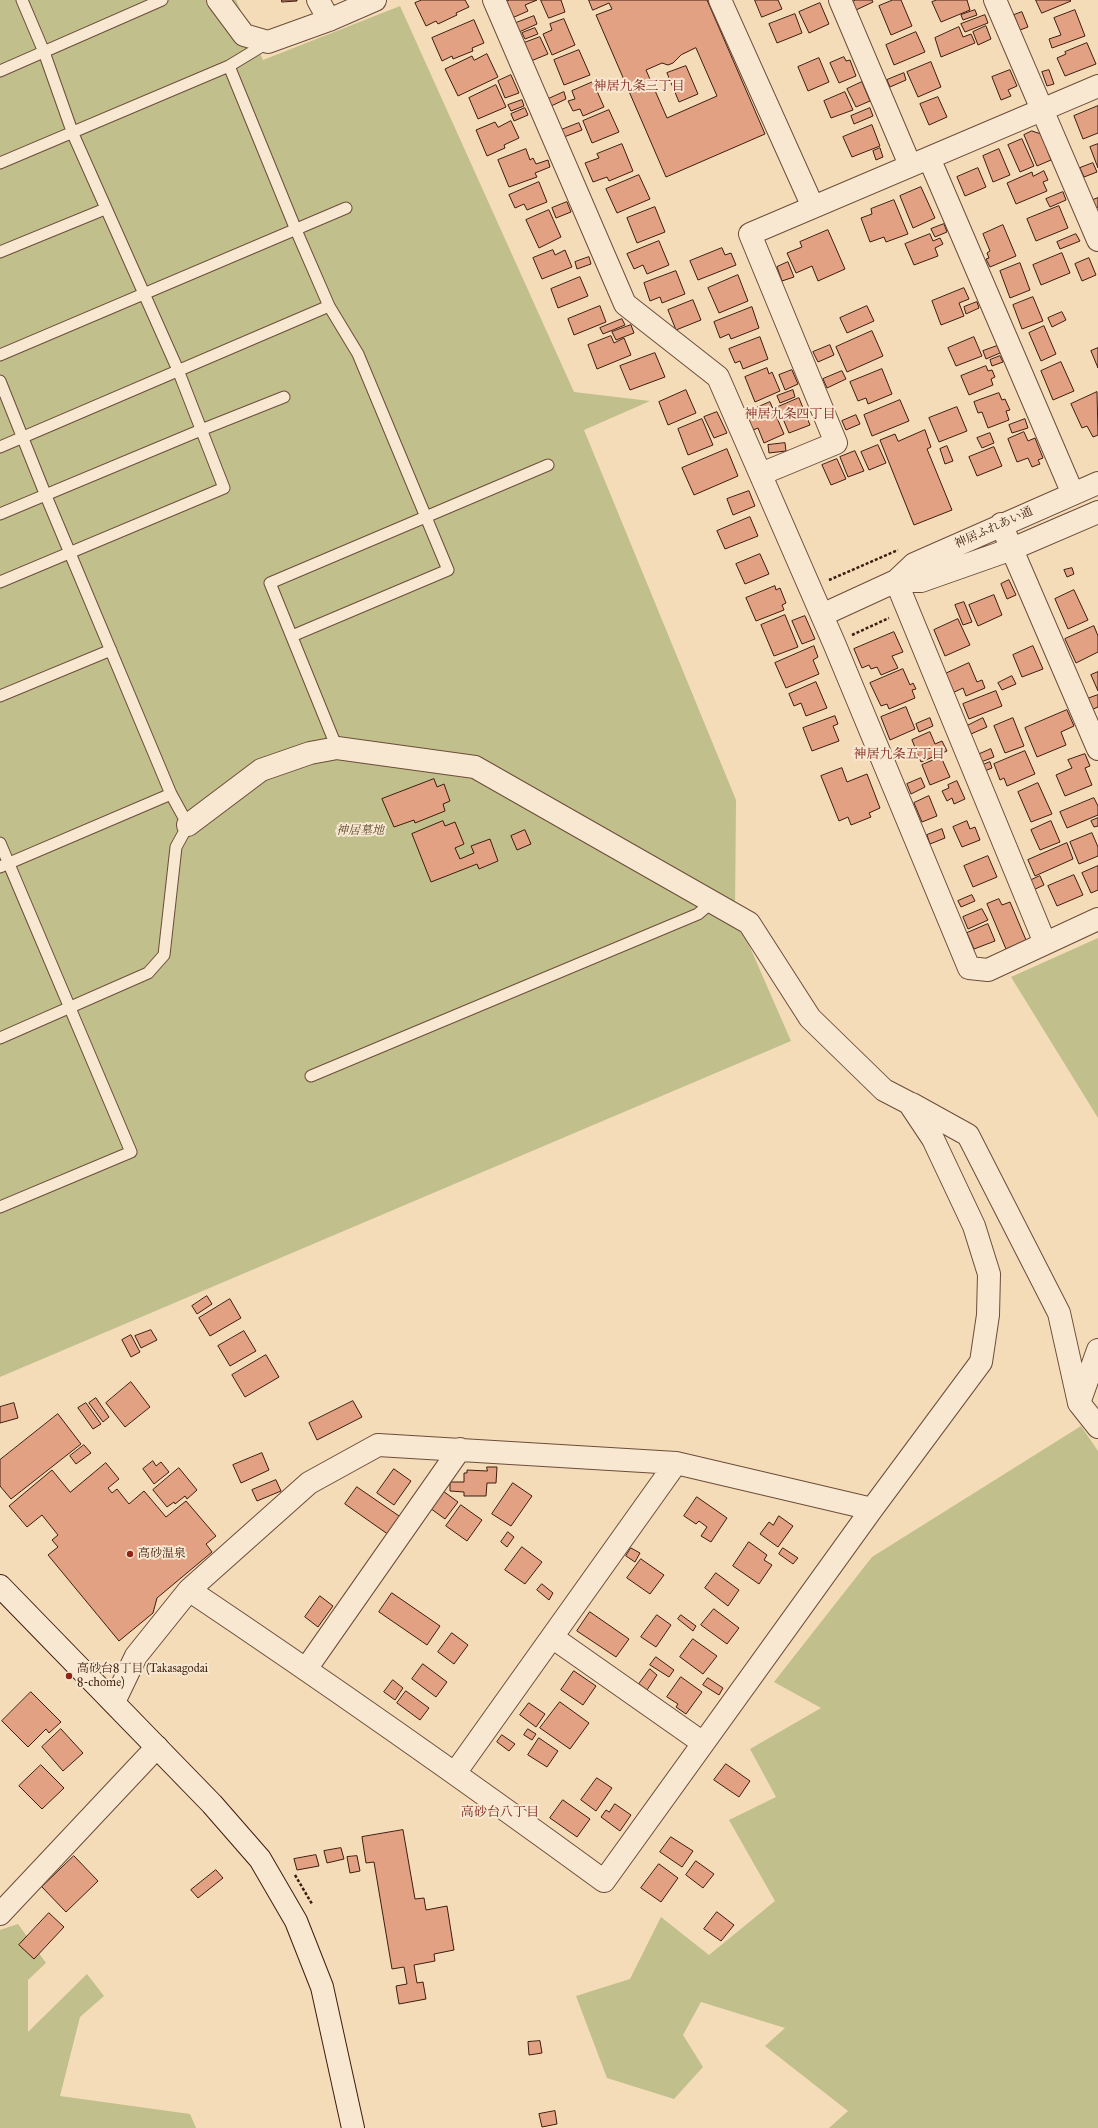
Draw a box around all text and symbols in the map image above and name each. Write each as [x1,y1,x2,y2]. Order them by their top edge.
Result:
district label: 神居九条三丁目 [594,79,684,95]
district label: 神居九条四丁目 [745,407,835,423]
street label: 神居ふれあい通 [953,504,1035,552]
district label: 神居九条五丁目 [854,747,944,763]
park label: 神居墓地 [336,824,384,838]
place label: 高砂温泉 [138,1547,186,1561]
marker: 高砂温泉 [125,1549,135,1559]
place label: 高砂台8丁目 (Takasagodai 8-chome) [77,1662,208,1690]
marker: 高砂台8丁目 (Takasagodai 8-chome) [64,1671,74,1681]
district label: 高砂台八丁目 [461,1805,539,1821]

